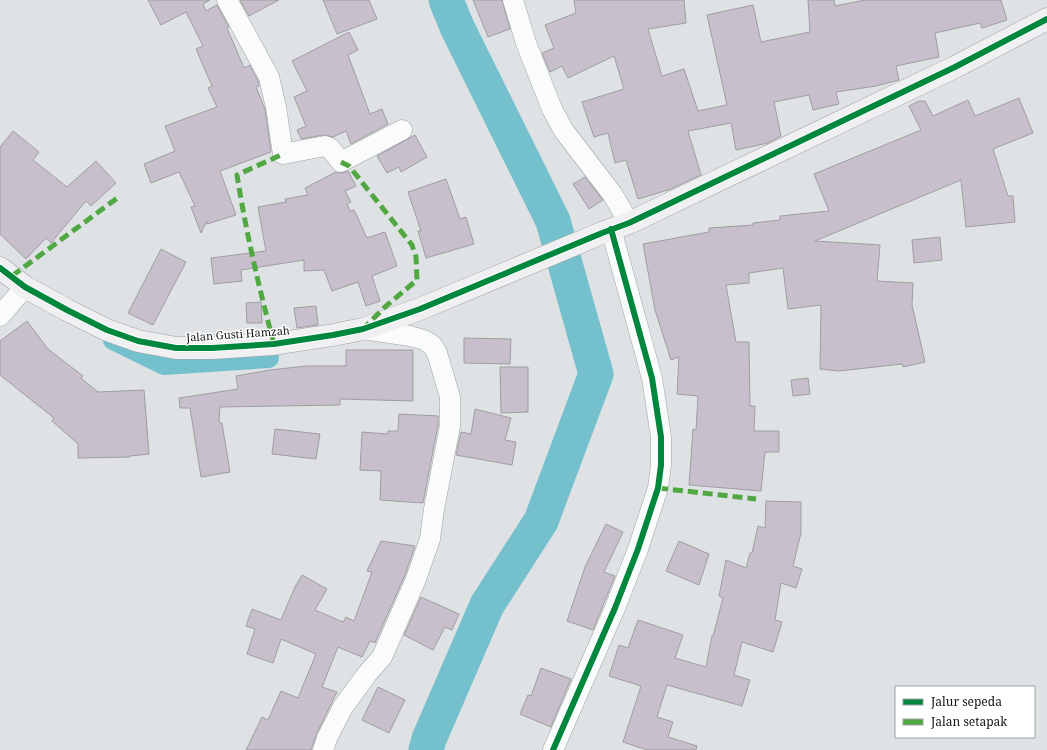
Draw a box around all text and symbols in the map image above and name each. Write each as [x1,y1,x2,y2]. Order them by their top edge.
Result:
street label: Jalan Gusti Hamzah [185,322,290,345]
legend [895,686,1035,738]
text: Jalur sepeda [930,693,1002,710]
text: Jalan setapak [930,713,1008,730]

